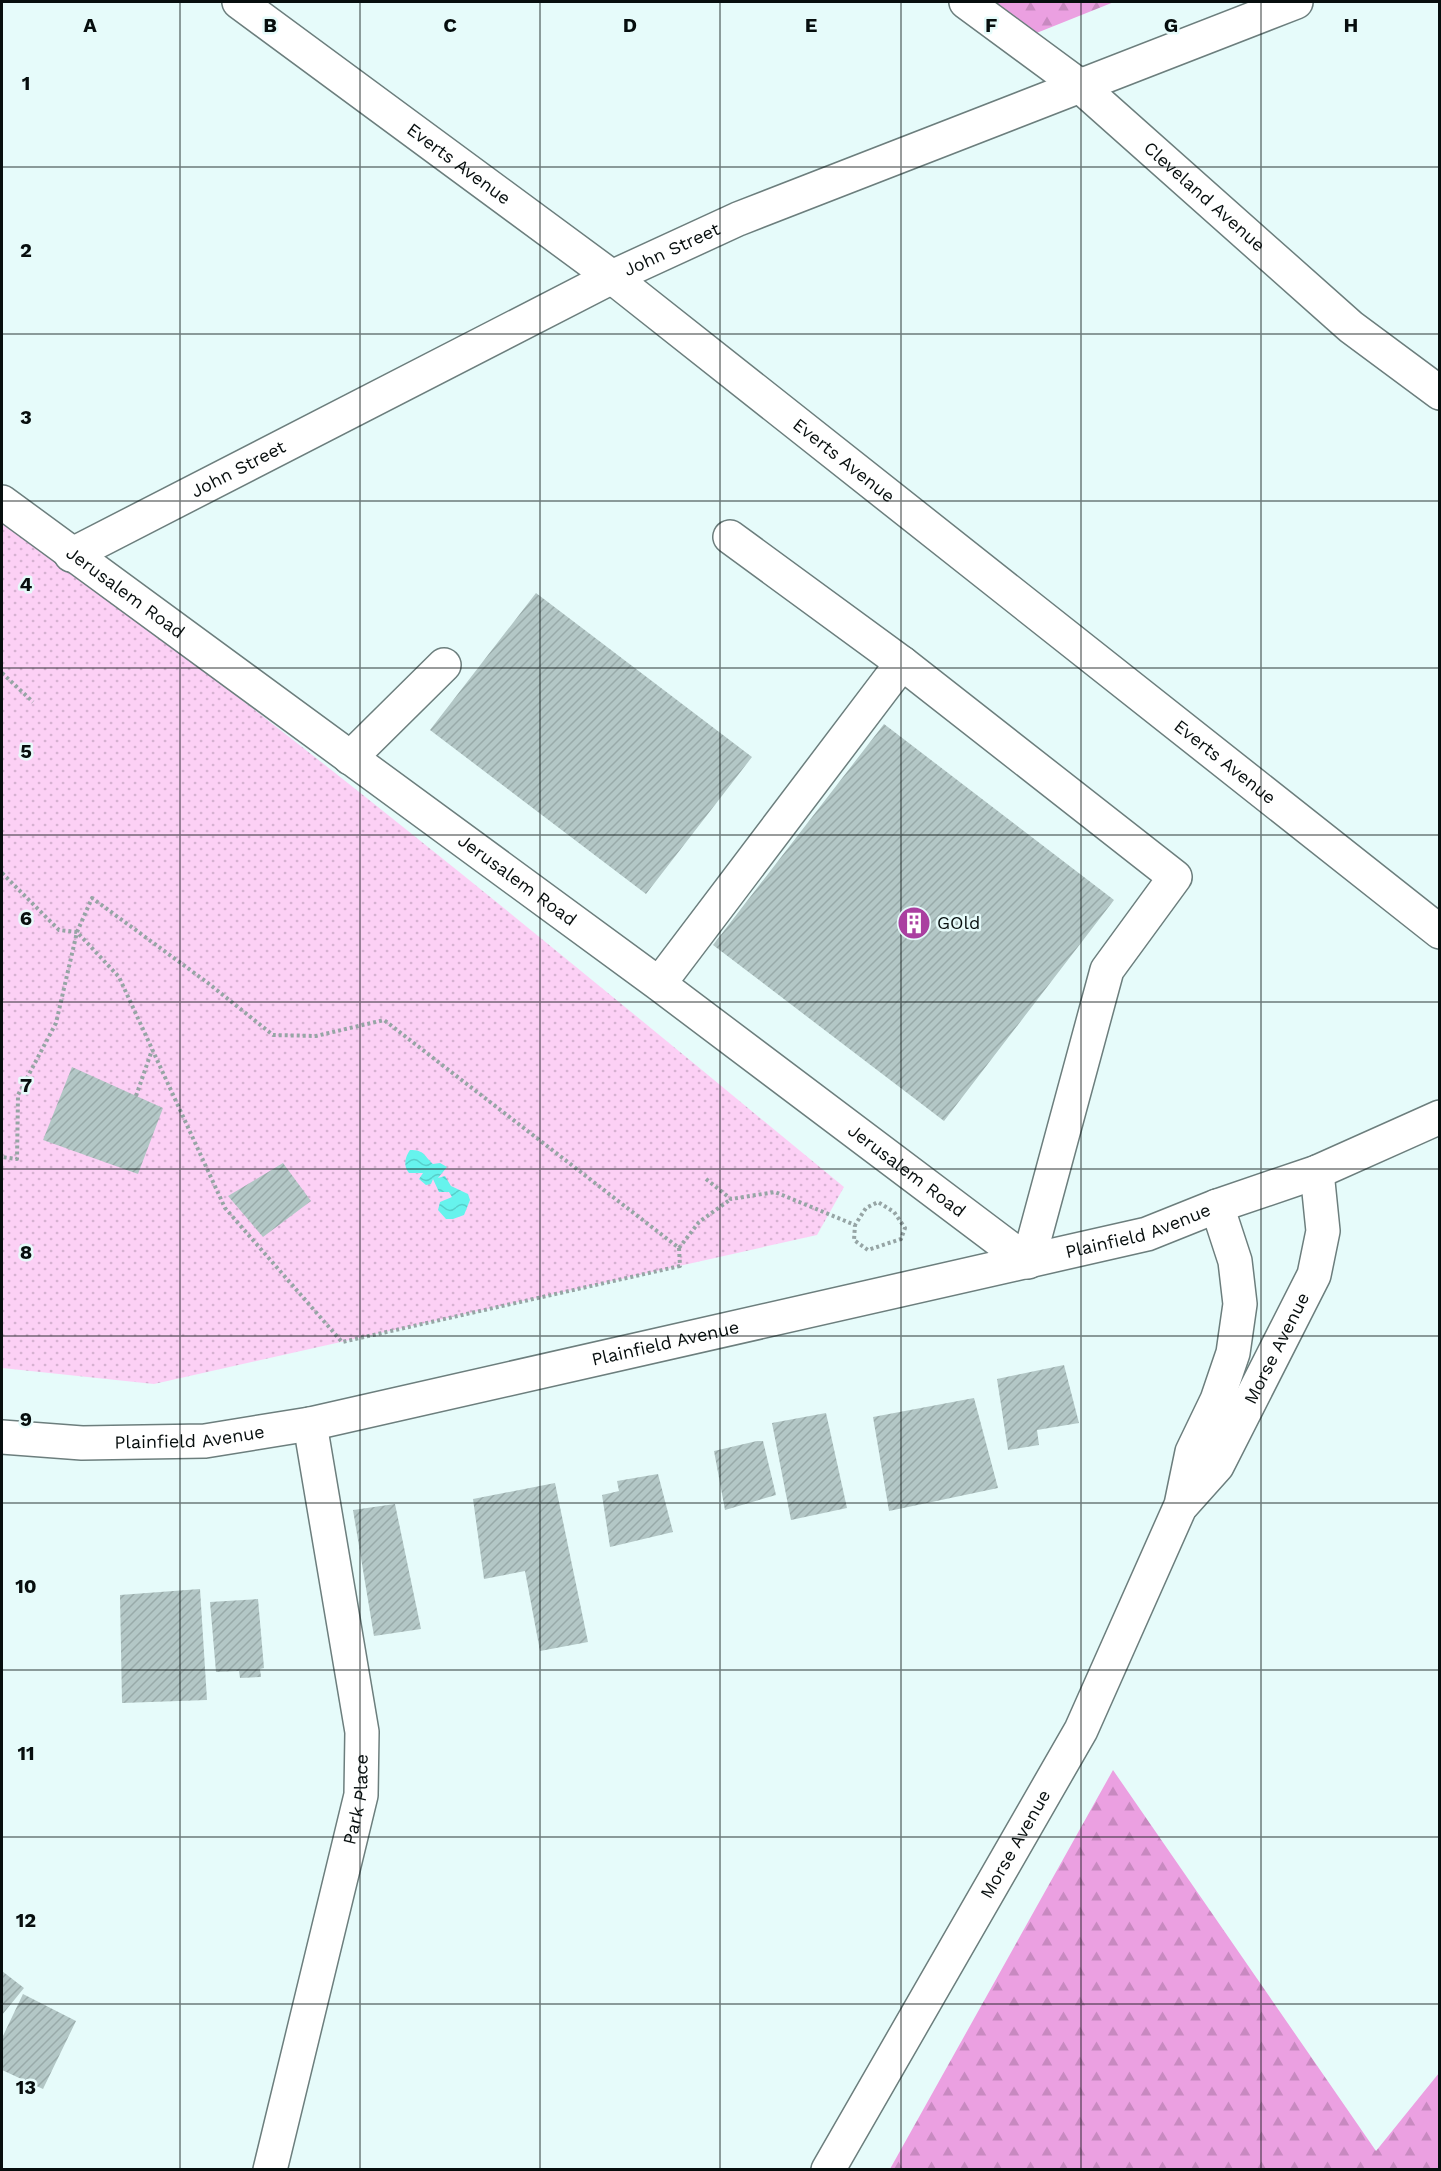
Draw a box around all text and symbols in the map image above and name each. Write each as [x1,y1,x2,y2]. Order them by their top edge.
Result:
text: A [83,13,97,37]
text: B [263,13,277,37]
text: C [443,13,457,37]
text: D [623,13,637,37]
text: E [805,13,817,37]
text: F [985,13,997,37]
text: G [1164,13,1178,37]
text: H [1344,13,1358,37]
text: 1 [22,71,30,95]
street label: Everts Avenue [403,118,515,209]
street label: Cleveland Avenue [1140,137,1270,256]
street label: John Street [620,218,723,280]
text: 2 [20,238,32,262]
text: 3 [20,405,32,429]
street label: Everts Avenue [789,413,899,507]
street label: John Street [187,435,289,502]
street label: Jerusalem Road [62,542,189,643]
text: 4 [20,572,33,596]
street label: Everts Avenue [1170,715,1280,808]
text: 5 [20,739,32,763]
street label: Jerusalem Road [454,829,581,930]
building icon: GOld [896,905,932,941]
text: 6 [20,906,32,930]
place label: GOld [937,912,980,933]
text: 7 [20,1073,32,1097]
street label: Jerusalem Road [844,1119,970,1221]
street label: Plainfield Avenue [1063,1199,1213,1262]
text: 8 [20,1240,32,1264]
street label: Morse Avenue [1239,1289,1313,1407]
street label: Plainfield Avenue [589,1316,741,1370]
text: 9 [20,1407,32,1431]
street label: Plainfield Avenue [114,1421,266,1452]
text: 10 [15,1574,37,1598]
text: 11 [17,1741,35,1765]
street label: Park Place [338,1754,372,1847]
street label: Morse Avenue [975,1786,1055,1902]
text: 12 [16,1908,36,1932]
text: 13 [16,2075,36,2099]

